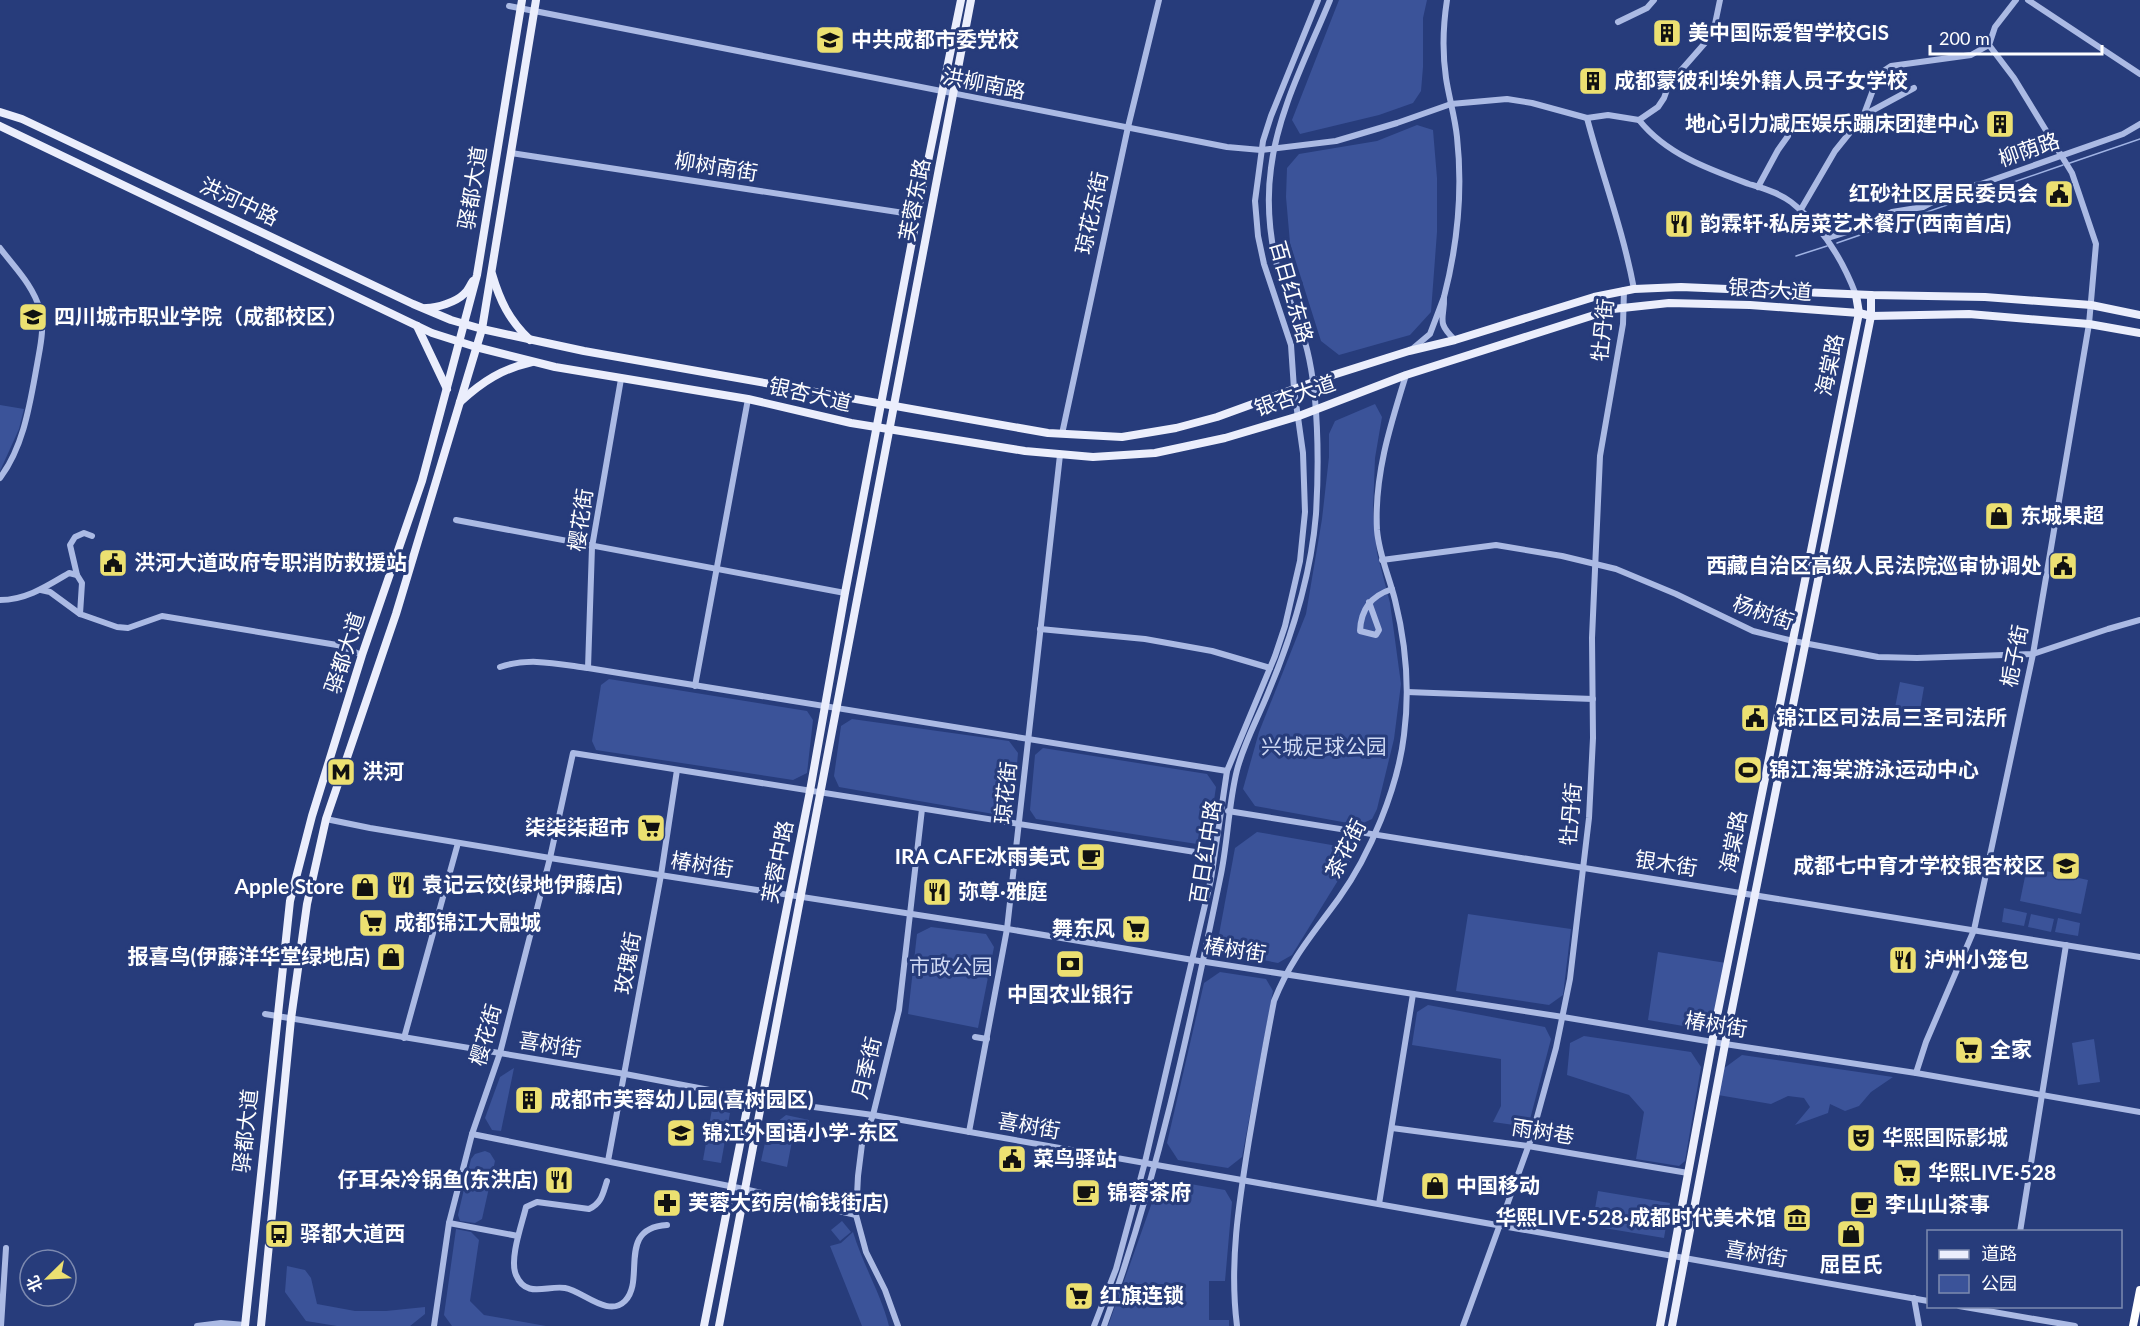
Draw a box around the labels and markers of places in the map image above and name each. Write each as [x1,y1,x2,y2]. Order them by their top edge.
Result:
building icon: 美中国际爱智学校GIS [1651,17,1683,49]
place label: 美中国际爱智学校GIS [1688,19,1889,44]
school or university icon: 中共成都市委党校 [814,24,846,56]
place label: 中共成都市委党校 [851,26,1019,51]
building icon: 成都蒙彼利埃外籍人员子女学校 [1577,65,1609,97]
place label: 成都蒙彼利埃外籍人员子女学校 [1614,67,1908,92]
building icon: 地心引力减压娱乐蹦床团建中心 [1984,108,2016,140]
place label: 地心引力减压娱乐蹦床团建中心 [1685,110,1979,135]
public building icon: 红砂社区居民委员会 [2043,178,2075,210]
place label: 红砂社区居民委员会 [1849,180,2038,205]
restaurant icon: 韵霖轩·私房菜艺术餐厅(西南首店) [1663,208,1695,240]
place label: 韵霖轩·私房菜艺术餐厅(西南首店) [1700,210,2011,235]
school or university icon: 四川城市职业学院（成都校区） [17,301,49,333]
place label: 四川城市职业学院（成都校区） [54,303,348,328]
shop icon: 东城果超 [1983,500,2015,532]
place label: 东城果超 [2020,502,2104,527]
public building icon: 洪河大道政府专职消防救援站 [97,547,129,579]
place label: 洪河大道政府专职消防救援站 [134,549,407,574]
public building icon: 西藏自治区高级人民法院巡审协调处 [2047,550,2079,582]
place label: 西藏自治区高级人民法院巡审协调处 [1706,552,2042,577]
public building icon: 锦江区司法局三圣司法所 [1739,702,1771,734]
place label: 锦江区司法局三圣司法所 [1776,704,2007,729]
sports icon: 锦江海棠游泳运动中心 [1732,754,1764,786]
metro station icon: 洪河 [325,756,357,788]
place label: 锦江海棠游泳运动中心 [1769,756,1979,781]
place label: 洪河 [362,758,404,783]
supermarket icon: 柒柒柒超市 [635,812,667,844]
place label: 柒柒柒超市 [525,814,630,839]
cafe icon: IRA CAFE冰雨美式 [1075,841,1107,873]
place label: IRA CAFE冰雨美式 [895,843,1070,868]
school or university icon: 成都七中育才学校银杏校区 [2050,850,2082,882]
place label: 成都七中育才学校银杏校区 [1793,852,2045,877]
restaurant icon: 袁记云饺(绿地伊藤店) [385,869,417,901]
shop icon: Apple Store [349,871,381,903]
place label: 袁记云饺(绿地伊藤店) [422,871,623,896]
place label: Apple Store [233,873,344,898]
restaurant icon: 弥尊·雅庭 [921,876,953,908]
place label: 弥尊·雅庭 [958,878,1048,903]
supermarket icon: 成都锦江大融城 [357,907,389,939]
place label: 成都锦江大融城 [394,909,541,934]
supermarket icon: 舞东风 [1120,913,1152,945]
place label: 舞东风 [1052,915,1115,940]
shop icon: 报喜鸟(伊藤洋华堂绿地店) [375,941,407,973]
place label: 报喜鸟(伊藤洋华堂绿地店) [127,943,370,968]
restaurant icon: 泸州小笼包 [1887,944,1919,976]
place label: 泸州小笼包 [1924,946,2029,971]
bank icon: 中国农业银行 [1054,948,1086,980]
place label: 中国农业银行 [1007,981,1133,1006]
supermarket icon: 全家 [1953,1034,1985,1066]
place label: 全家 [1990,1036,2032,1061]
building icon: 成都市芙蓉幼儿园(喜树园区) [513,1084,545,1116]
place label: 成都市芙蓉幼儿园(喜树园区) [550,1086,814,1111]
school or university icon: 锦江外国语小学-东区 [665,1117,697,1149]
place label: 锦江外国语小学-东区 [702,1119,899,1144]
theatre icon: 华熙国际影城 [1845,1122,1877,1154]
place label: 华熙国际影城 [1882,1124,2008,1149]
public building icon: 菜鸟驿站 [996,1143,1028,1175]
place label: 菜鸟驿站 [1033,1145,1117,1170]
supermarket icon: 华熙LIVE·528 [1891,1157,1923,1189]
place label: 华熙LIVE·528 [1928,1159,2056,1184]
restaurant icon: 仔耳朵冷锅鱼(东洪店) [543,1164,575,1196]
place label: 仔耳朵冷锅鱼(东洪店) [337,1166,538,1191]
shop icon: 中国移动 [1419,1170,1451,1202]
place label: 中国移动 [1456,1172,1540,1197]
cafe icon: 锦蓉茶府 [1070,1177,1102,1209]
place label: 锦蓉茶府 [1107,1179,1191,1204]
pharmacy icon: 芙蓉大药房(榆钱街店) [651,1187,683,1219]
place label: 芙蓉大药房(榆钱街店) [688,1189,889,1214]
cafe icon: 李山山茶事 [1848,1189,1880,1221]
place label: 李山山茶事 [1885,1191,1990,1216]
museum icon: 华熙LIVE·528·成都时代美术馆 [1781,1202,1813,1234]
place label: 华熙LIVE·528·成都时代美术馆 [1495,1204,1776,1229]
bus stop icon: 驿都大道西 [263,1218,295,1250]
shop icon: 屈臣氏 [1835,1218,1867,1250]
place label: 驿都大道西 [300,1220,405,1245]
place label: 屈臣氏 [1820,1251,1883,1276]
supermarket icon: 红旗连锁 [1063,1280,1095,1312]
place label: 红旗连锁 [1100,1282,1184,1307]

